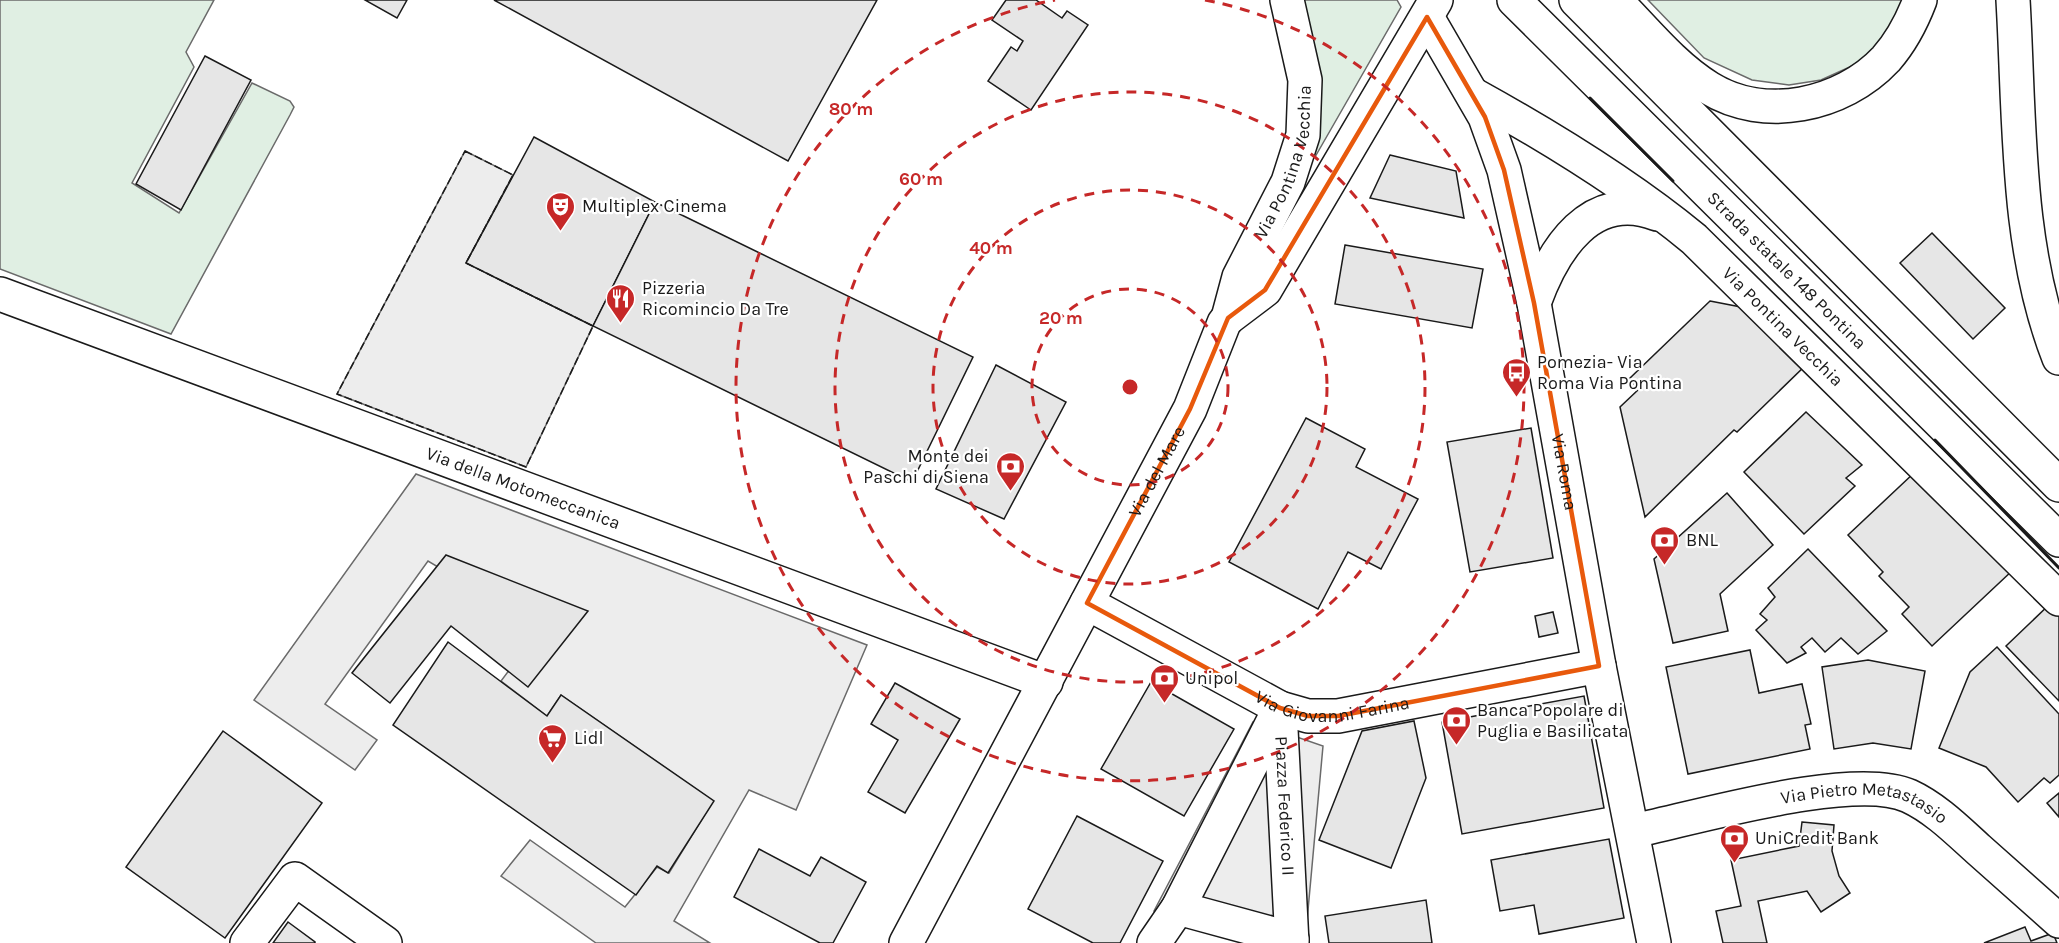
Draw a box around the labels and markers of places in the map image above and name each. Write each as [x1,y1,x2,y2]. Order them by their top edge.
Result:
theatre icon: Multiplex Cinema [545,190,577,232]
place label: Multiplex Cinema [582,195,727,217]
place label: Pizzeria Ricomincio Da Tre [642,277,789,320]
restaurant icon: Pizzeria Ricomincio Da Tre [605,282,637,324]
place label: Pomezia- Via Roma Via Pontina [1537,351,1682,394]
bus stop icon: Pomezia- Via Roma Via Pontina [1500,356,1532,398]
centre of rings [1120,377,1140,397]
place label: Monte dei Paschi di Siena [863,445,989,488]
bank icon: Monte dei Paschi di Siena [994,450,1026,492]
bank icon: BNL [1649,524,1681,566]
place label: BNL [1686,529,1718,551]
bank icon: Unipol [1148,662,1180,704]
place label: Unipol [1185,667,1238,689]
place label: Banca Popolare di Puglia e Basilicata [1477,699,1628,742]
bank icon: Banca Popolare di Puglia e Basilicata [1440,704,1472,746]
supermarket icon: Lidl [537,722,569,764]
place label: Lidl [574,727,603,749]
bank icon: UniCredit Bank [1718,822,1750,864]
place label: UniCredit Bank [1755,827,1879,849]

